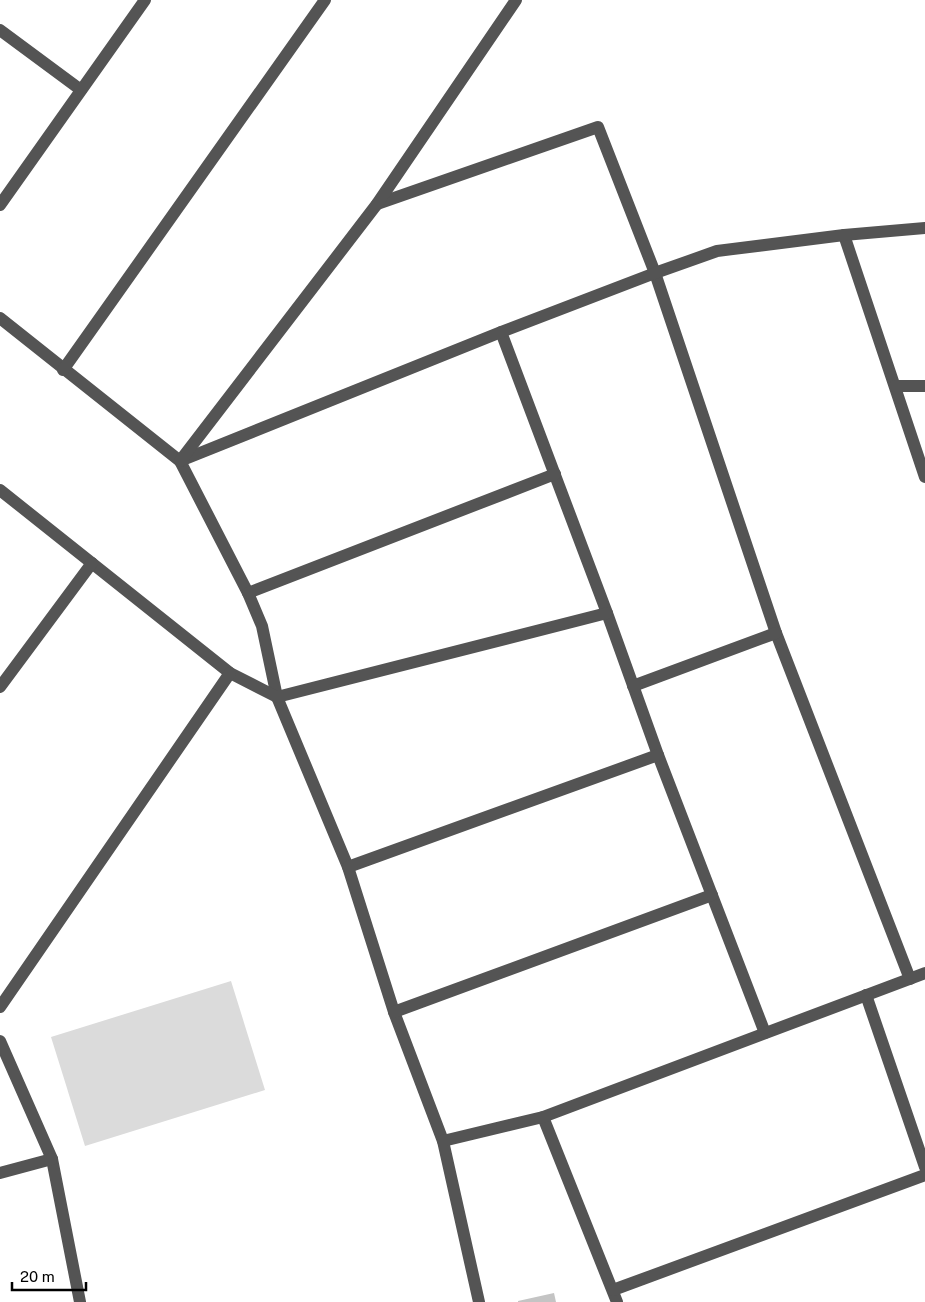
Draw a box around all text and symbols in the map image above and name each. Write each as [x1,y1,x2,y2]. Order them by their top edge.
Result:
scale bar [12,1260,86,1292]
text: 20 m [20,1268,55,1285]

